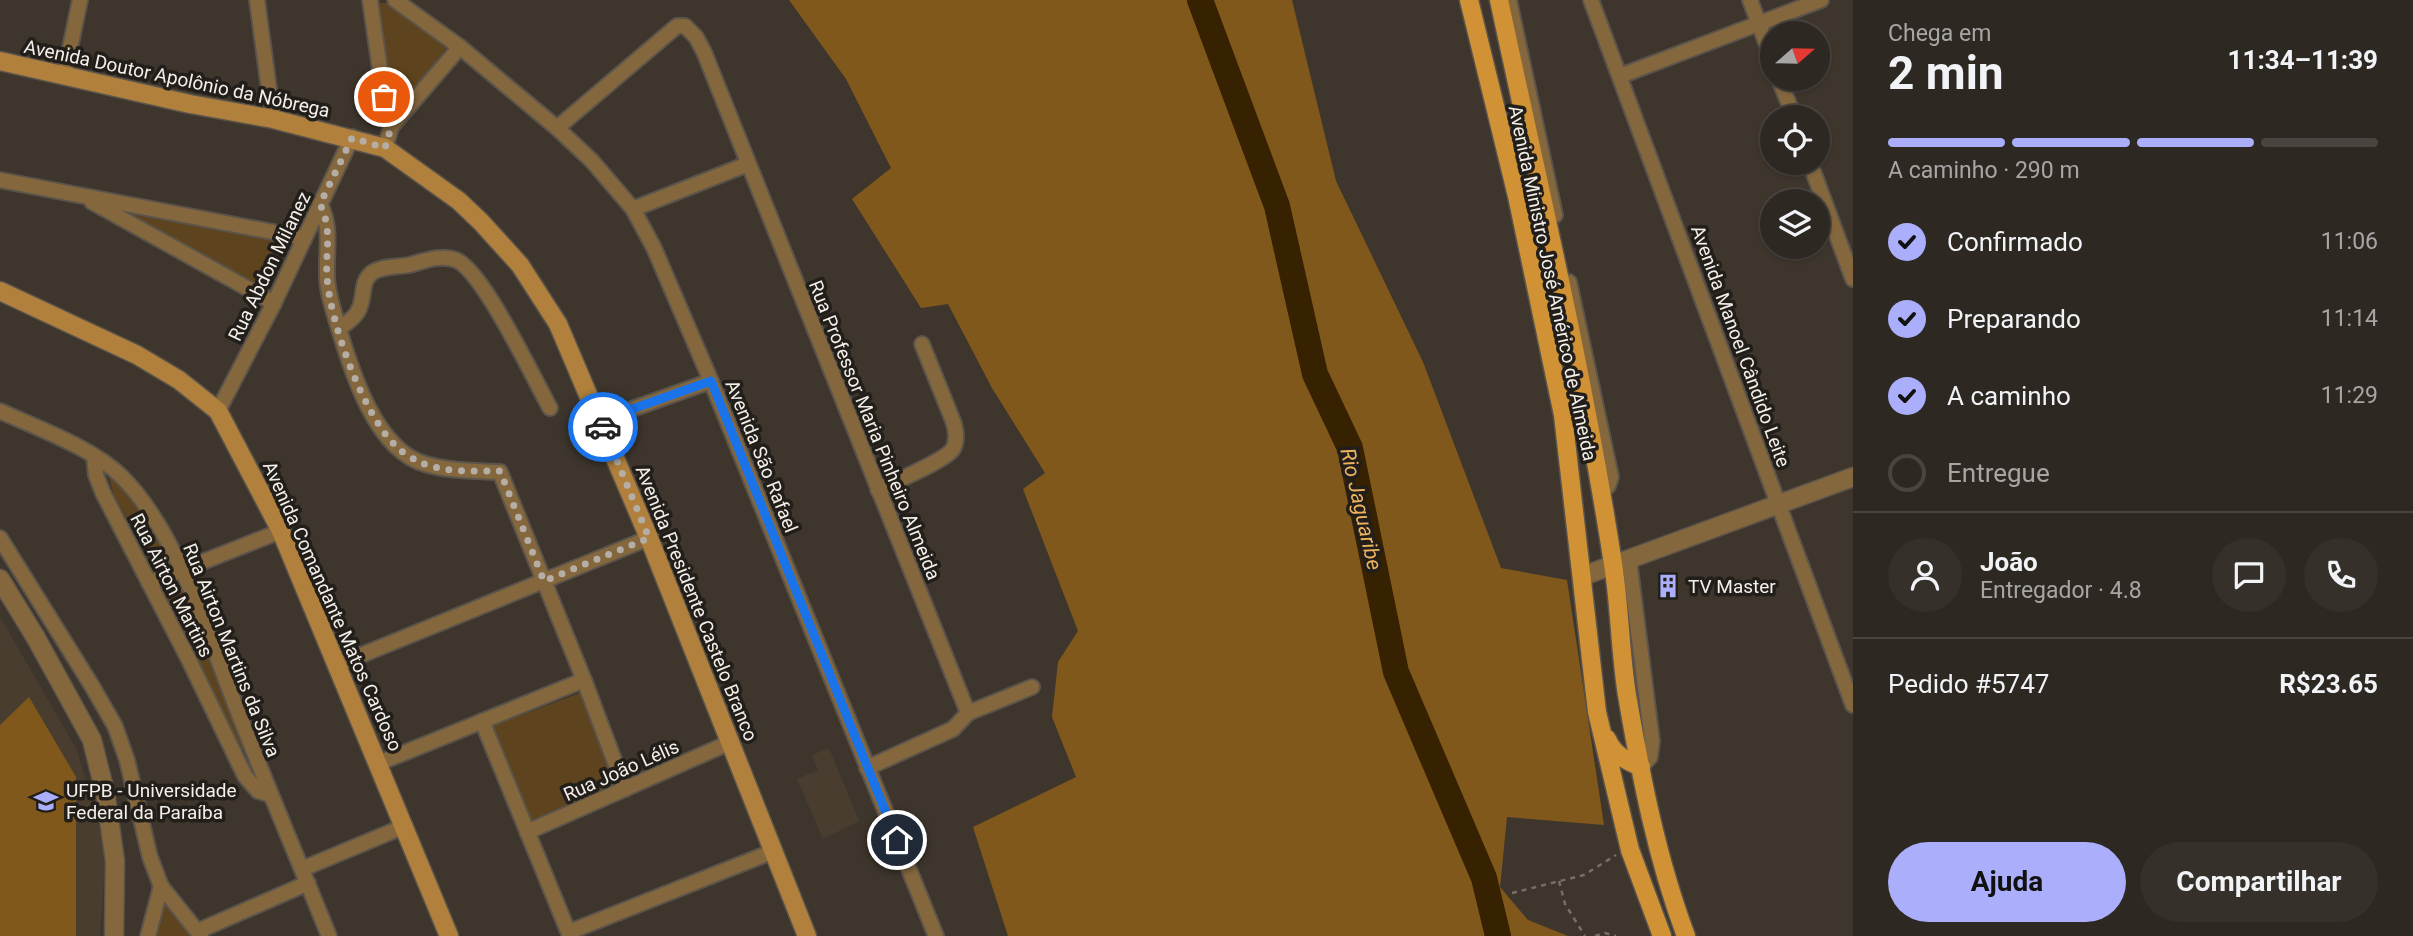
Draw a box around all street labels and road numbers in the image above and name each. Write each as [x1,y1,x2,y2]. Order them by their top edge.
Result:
street label: Avenida Doutor Apolônio da Nóbrega [22,35,332,122]
street label: Avenida Ministro José Américo de Almeida [1504,103,1601,463]
street label: Rua Abdon Milanez [223,188,316,345]
street label: Avenida Manoel Cândido Leite [1686,222,1795,470]
street label: Rua Professor Maria Pinheiro Almeida [804,277,945,583]
street label: Avenida São Rafael [720,376,803,536]
street label: Avenida Comandante Matos Cardoso [258,458,407,755]
street label: Avenida Presidente Castelo Branco [631,462,763,744]
street label: Rua Airton Martins [125,510,218,661]
street label: Rua Airton Martins da Silva [178,540,285,760]
street label: Rua João Lélis [560,735,682,806]

